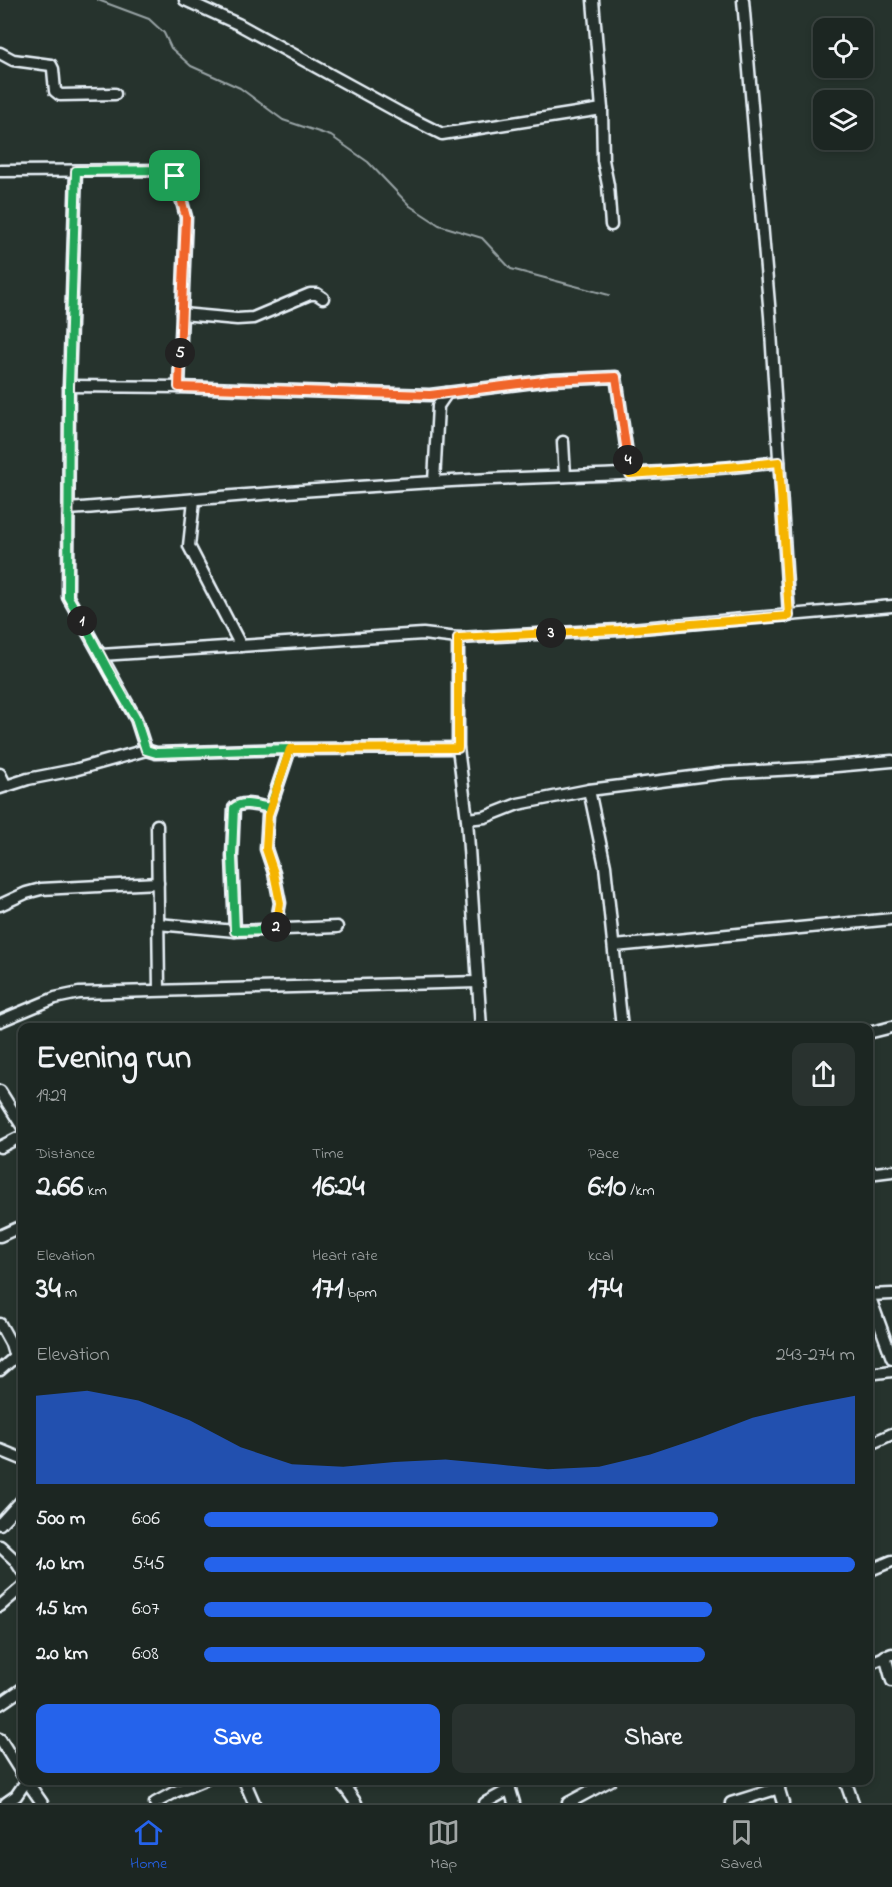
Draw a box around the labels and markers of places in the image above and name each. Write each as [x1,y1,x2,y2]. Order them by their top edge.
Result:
pin [149,150,200,201]
pin: 5 [165,338,195,368]
pin: 4 [613,445,643,475]
pin: 1 [67,606,97,636]
pin: 3 [536,618,566,648]
pin: 2 [261,912,291,942]

